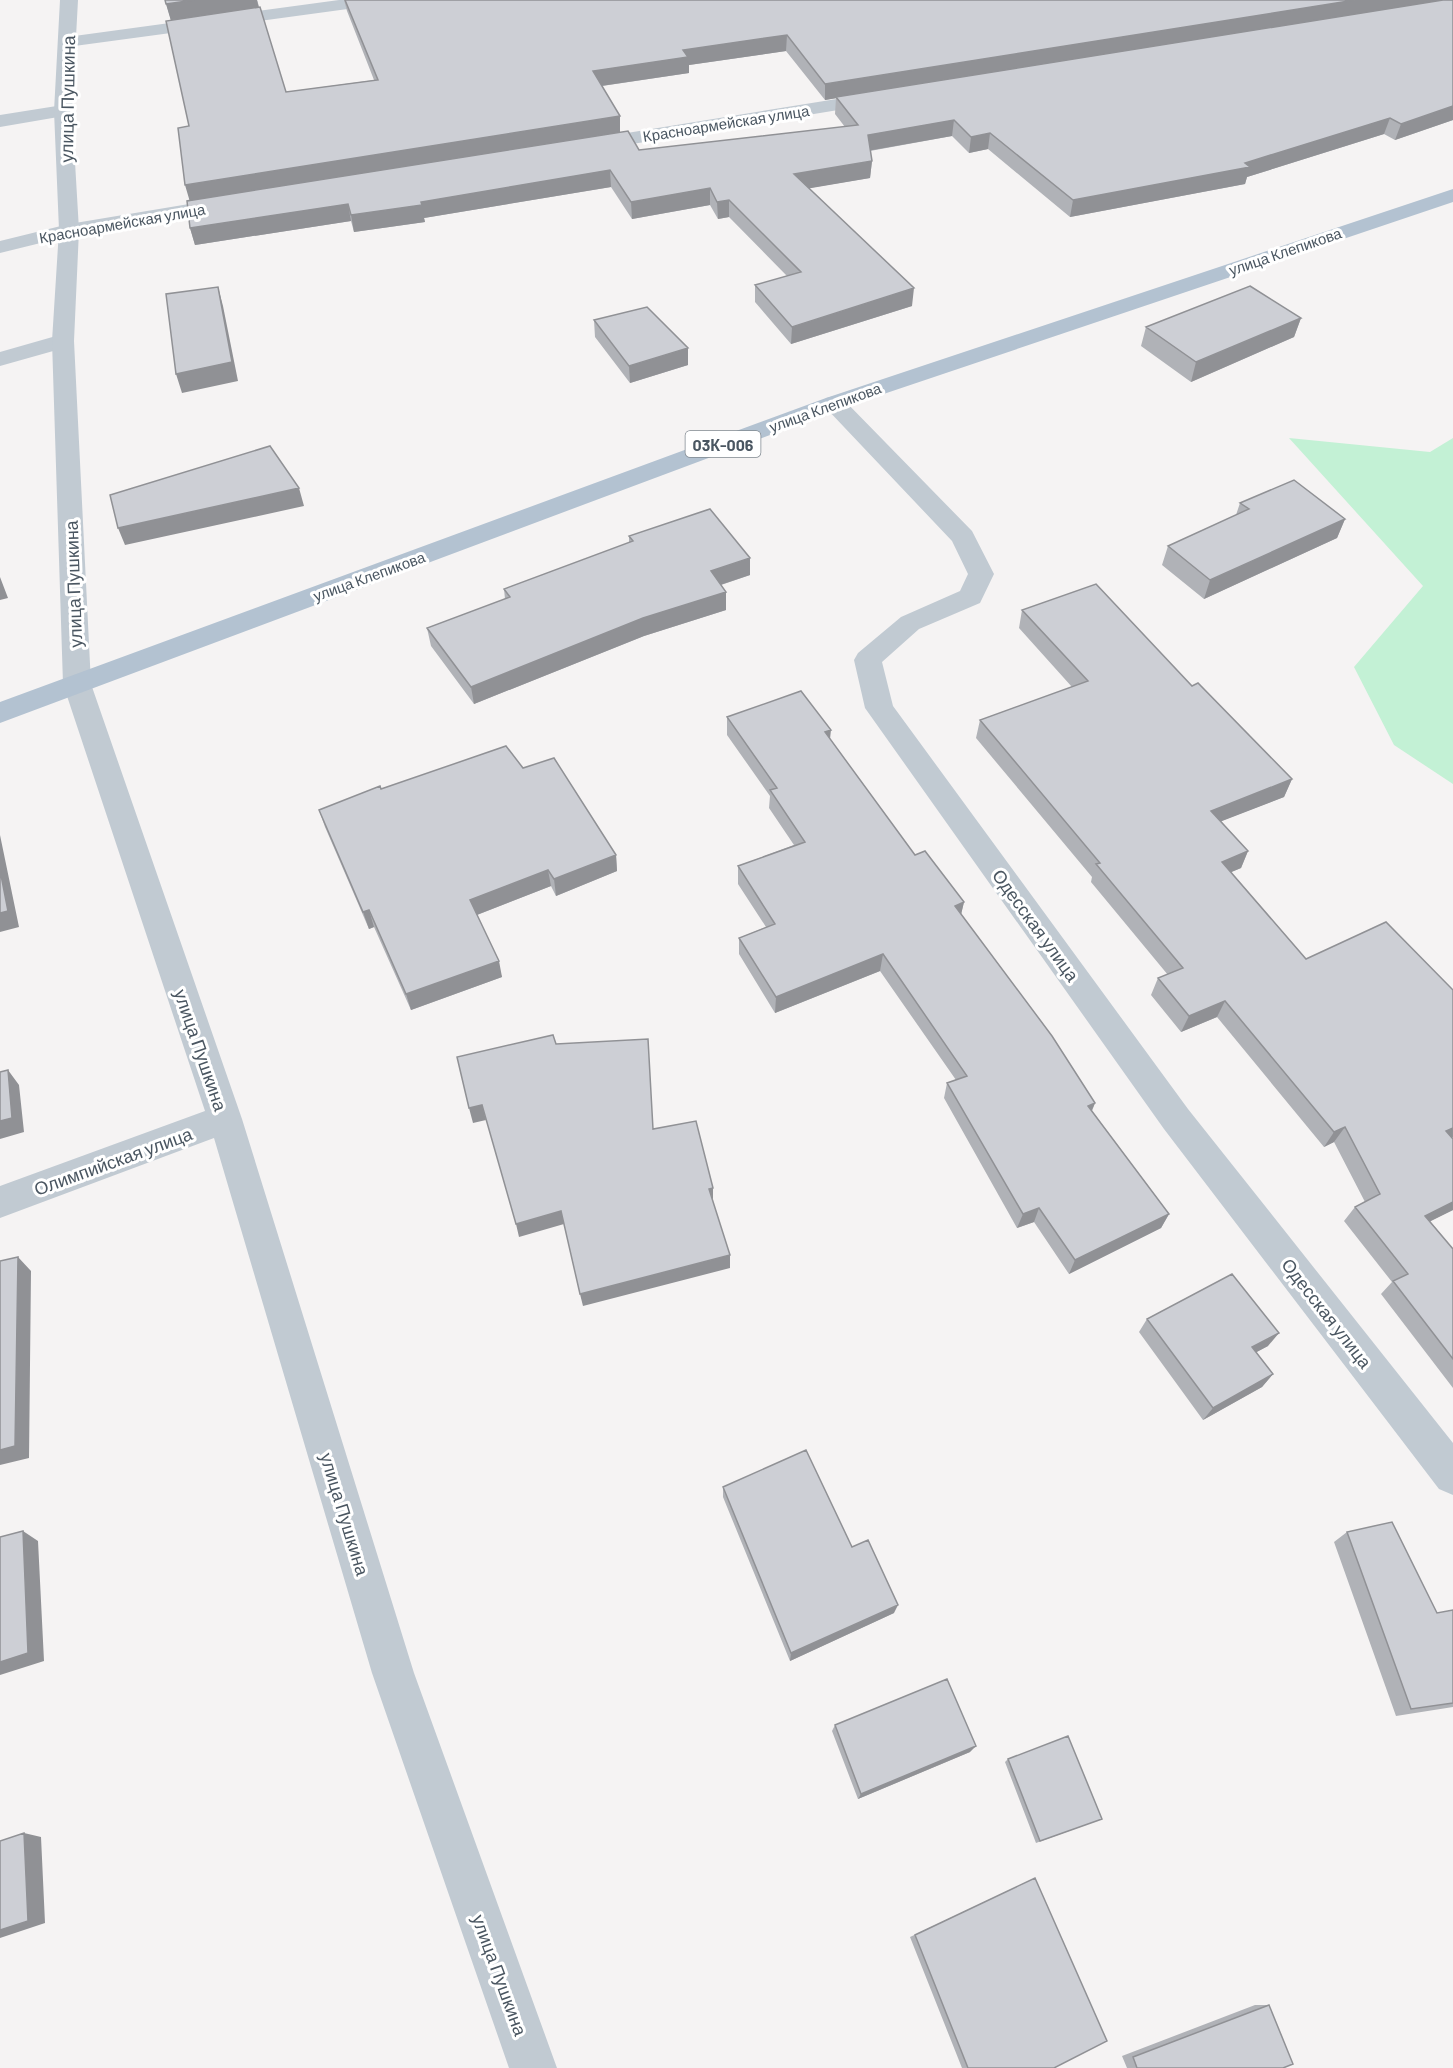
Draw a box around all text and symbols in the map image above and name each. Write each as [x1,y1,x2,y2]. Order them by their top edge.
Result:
street label: улица Пушкина [55,34,79,163]
street label: Красноармейская улица [641,101,811,145]
street label: Красноармейская улица [38,199,207,246]
street label: улица Клепикова [1226,223,1344,279]
street label: улица Клепикова [767,378,884,436]
road number: 03К-006 [686,431,760,457]
street label: улица Пушкина [60,519,86,648]
street label: улица Клепикова [311,547,428,605]
street label: Одесская улица [988,865,1085,986]
street label: улица Пушкина [170,986,232,1115]
street label: Олимпийская улица [31,1122,196,1200]
street label: Одесская улица [1277,1254,1377,1373]
street label: улица Пушкина [316,1450,374,1579]
street label: улица Пушкина [468,1911,532,2040]

